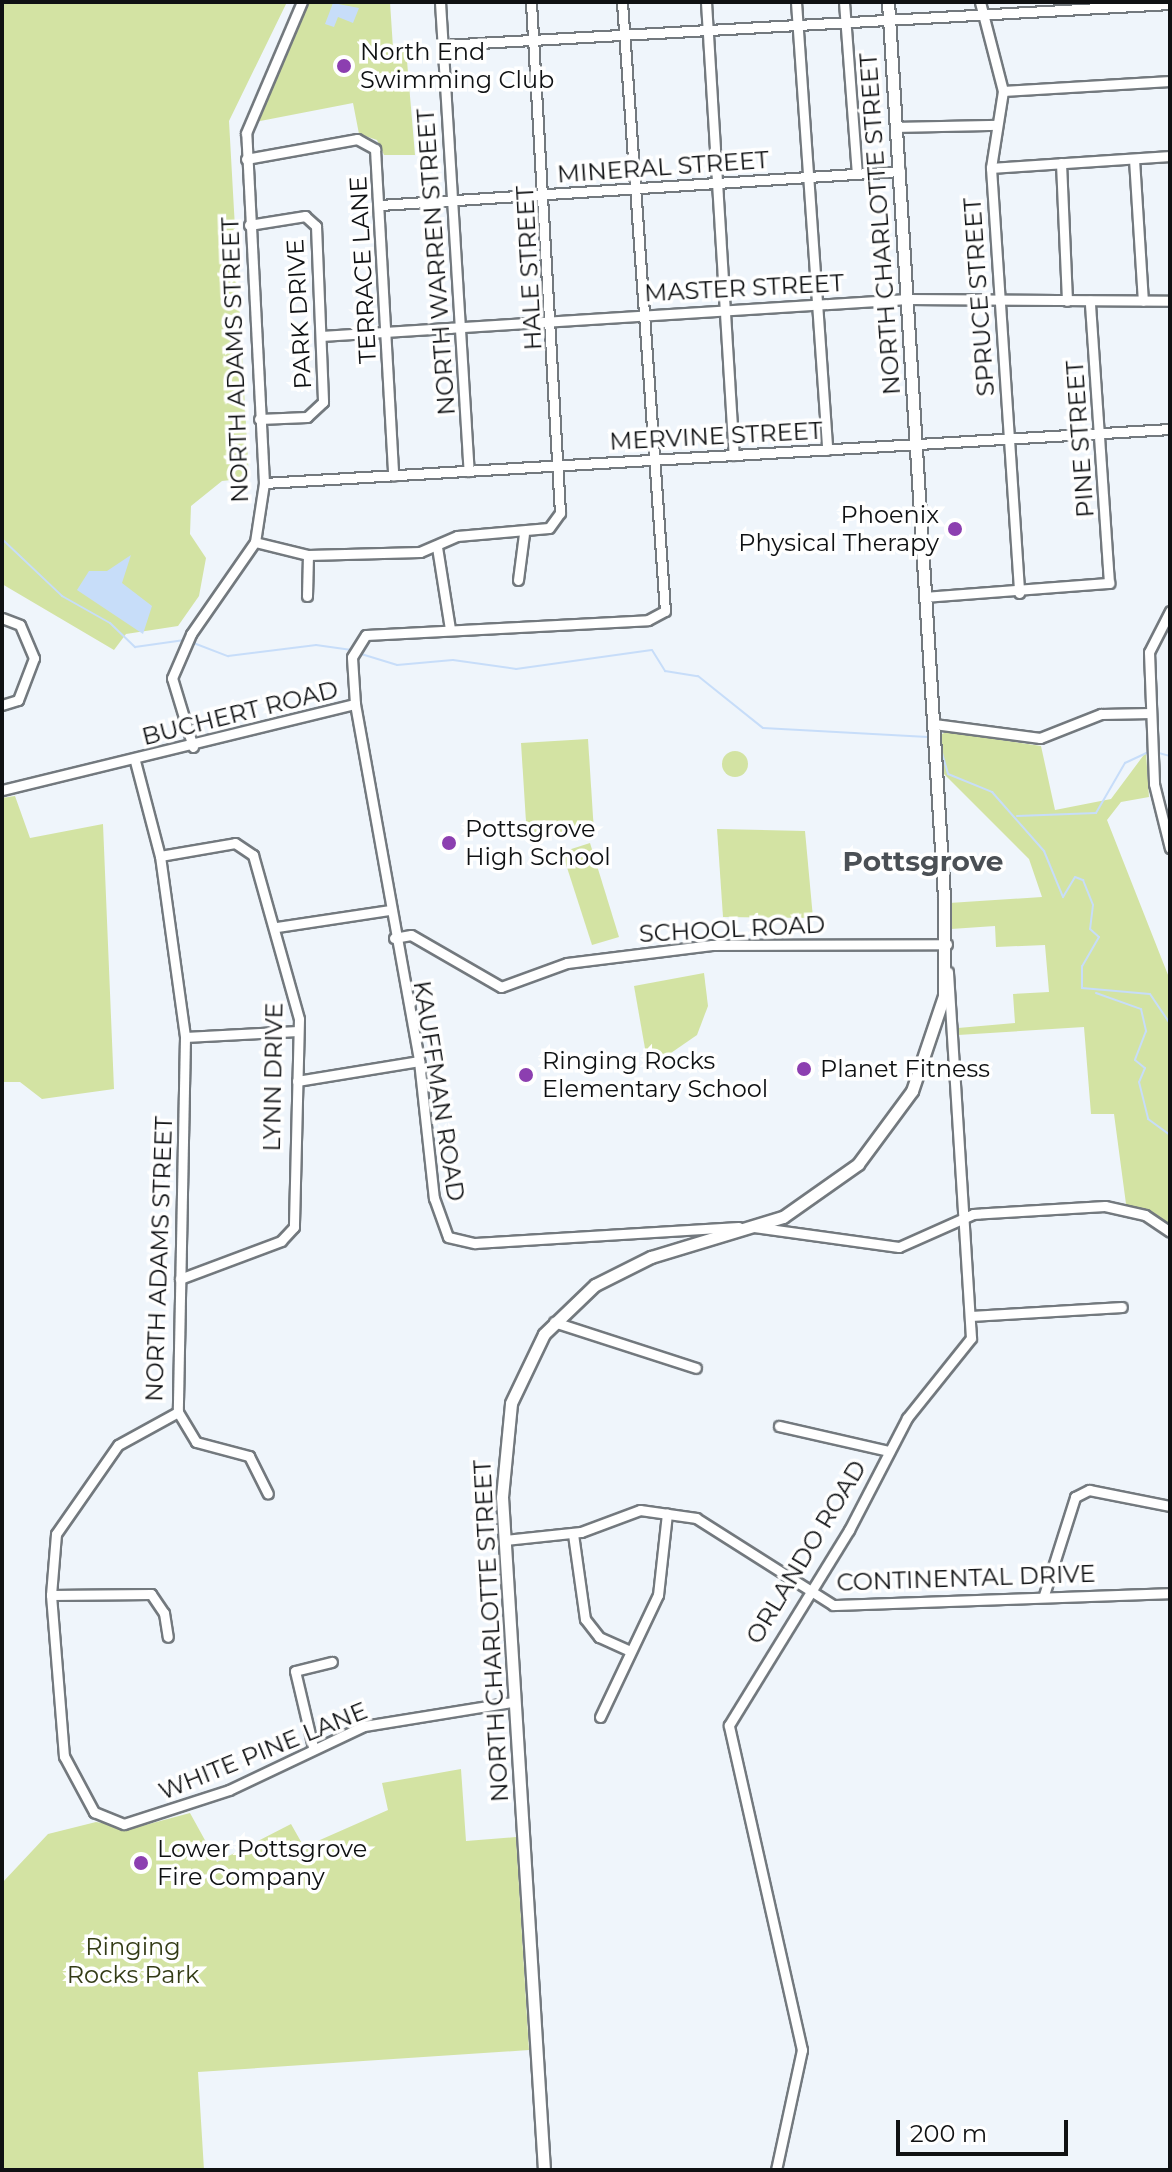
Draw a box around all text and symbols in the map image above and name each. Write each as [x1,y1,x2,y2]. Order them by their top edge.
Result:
place label: North End Swimming Club [360,38,554,94]
street label: NORTH CHARLOTTE STREET [854,52,906,396]
marker: North End Swimming Club [335,57,353,75]
street label: NORTH WARREN STREET [411,108,461,416]
street label: MINERAL STREET [556,145,770,189]
street label: TERRACE LANE [344,175,382,365]
street label: HALE STREET [510,185,548,351]
street label: SPRUCE STREET [958,197,1000,397]
street label: NORTH ADAMS STREET [216,217,254,503]
street label: PARK DRIVE [281,238,317,390]
street label: MASTER STREET [644,268,844,308]
street label: PINE STREET [1060,359,1100,519]
street label: MERVINE STREET [609,416,823,456]
place label: Phoenix Physical Therapy [738,501,939,557]
marker: Phoenix Physical Therapy [946,520,964,538]
street label: BUCHERT ROAD [139,675,341,751]
place label: Pottsgrove High School [465,815,611,871]
marker: Pottsgrove High School [440,834,458,852]
district label: Pottsgrove [843,844,1003,878]
street label: SCHOOL ROAD [638,910,826,948]
street label: KAUFFMAN ROAD [407,979,471,1203]
street label: LYNN DRIVE [257,1002,289,1152]
place label: Ringing Rocks Elementary School [542,1047,768,1103]
place label: Planet Fitness [820,1055,990,1083]
marker: Planet Fitness [795,1060,813,1078]
marker: Ringing Rocks Elementary School [517,1066,535,1084]
street label: NORTH ADAMS STREET [140,1116,178,1402]
street label: ORLANDO ROAD [740,1455,872,1649]
street label: NORTH CHARLOTTE STREET [468,1459,514,1803]
street label: CONTINENTAL DRIVE [836,1559,1096,1597]
street label: WHITE PINE LANE [155,1696,371,1806]
place label: Lower Pottsgrove Fire Company [157,1835,367,1891]
marker: Lower Pottsgrove Fire Company [132,1854,150,1872]
park label: Ringing Rocks Park [67,1933,199,1989]
scale bar [900,2104,1072,2154]
text: 200 m [910,2119,987,2148]

